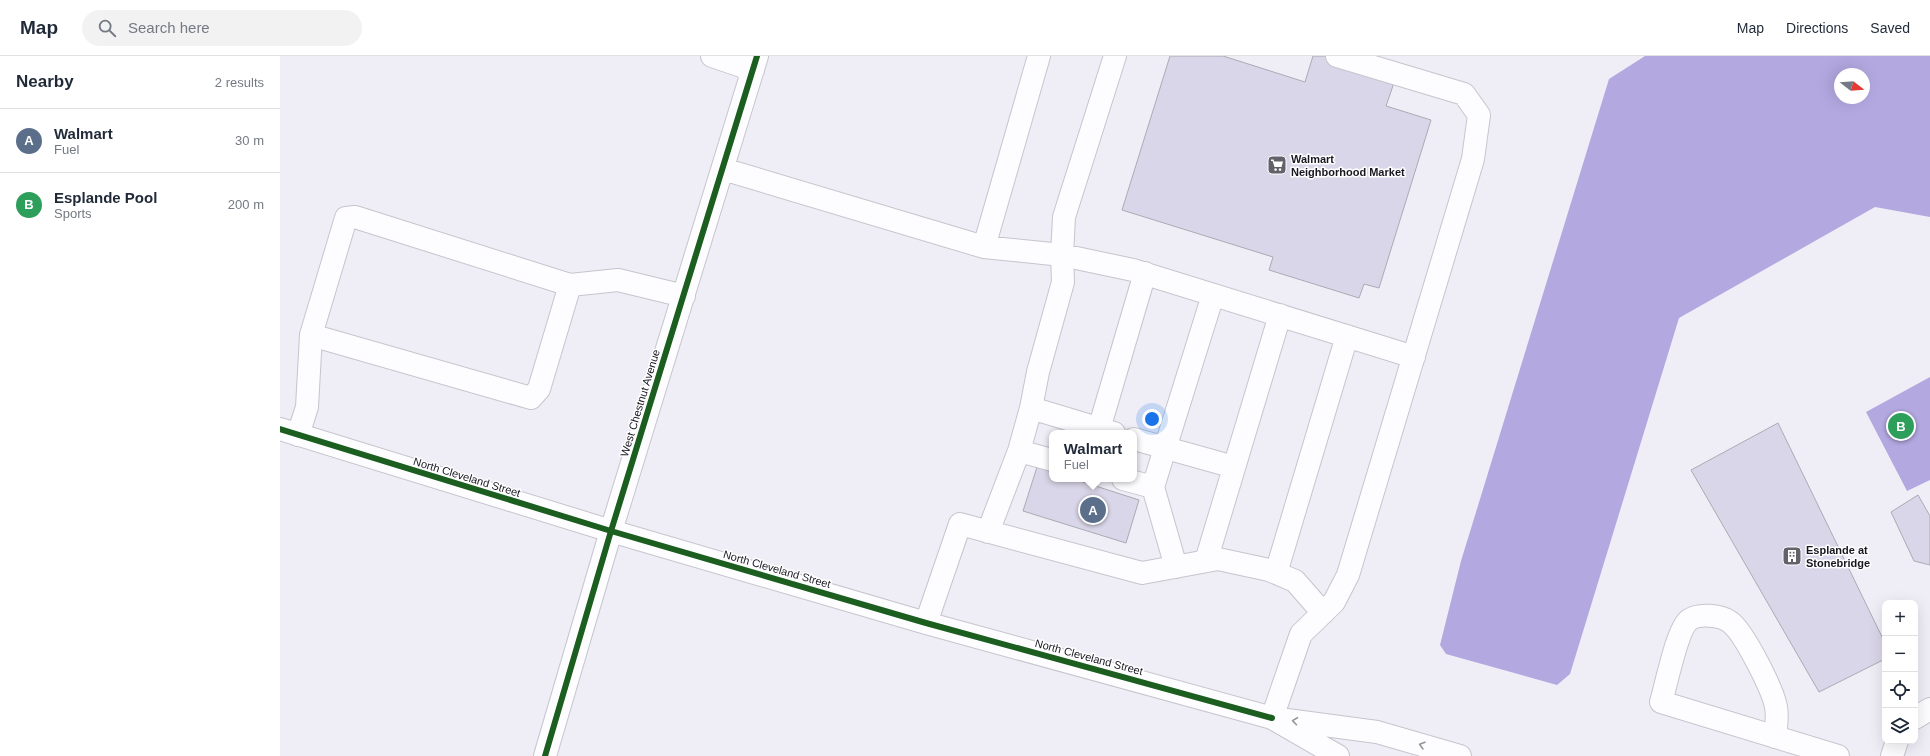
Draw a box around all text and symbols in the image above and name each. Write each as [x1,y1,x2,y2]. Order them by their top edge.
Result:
search box [82,10,362,46]
text: Map [20,17,58,38]
icon: search [96,17,118,39]
text: Search here [128,19,210,36]
text: Map [1737,20,1764,36]
text: Directions [1786,20,1848,36]
text: Saved [1870,20,1910,36]
north arrow [1834,68,1870,104]
text: Nearby [16,72,74,91]
text: 2 results [215,75,264,90]
text: Walmart [54,125,113,142]
text: A [24,133,34,148]
text: 30 m [235,133,264,148]
text: Fuel [54,142,79,157]
place label: Walmart Neighborhood Market [1291,153,1405,178]
supermarket icon: Walmart Neighborhood Market [1266,154,1288,176]
text: Esplande Pool [54,189,157,206]
text: B [24,197,34,212]
text: 200 m [228,197,264,212]
text: Sports [54,206,92,221]
street label: West Chestnut Avenue [618,348,662,458]
your location [1142,409,1162,429]
pin: B [1888,411,1914,441]
popup [1049,430,1137,482]
text: Walmart [1064,440,1122,457]
street label: North Cleveland Street [412,455,522,499]
text: Fuel [1064,457,1089,472]
pin: A [1080,495,1106,525]
place label: Esplande at Stonebridge [1806,544,1870,569]
building icon: Esplande at Stonebridge [1781,545,1803,567]
street label: North Cleveland Street [722,548,832,590]
map controls [1882,600,1918,744]
button: + [1882,600,1918,636]
button: − [1882,636,1918,672]
street label: North Cleveland Street [1034,637,1144,677]
button: locate [1882,672,1918,708]
button: layers [1882,708,1918,744]
one-way arrow [1292,717,1298,726]
one-way arrow [1419,741,1426,750]

